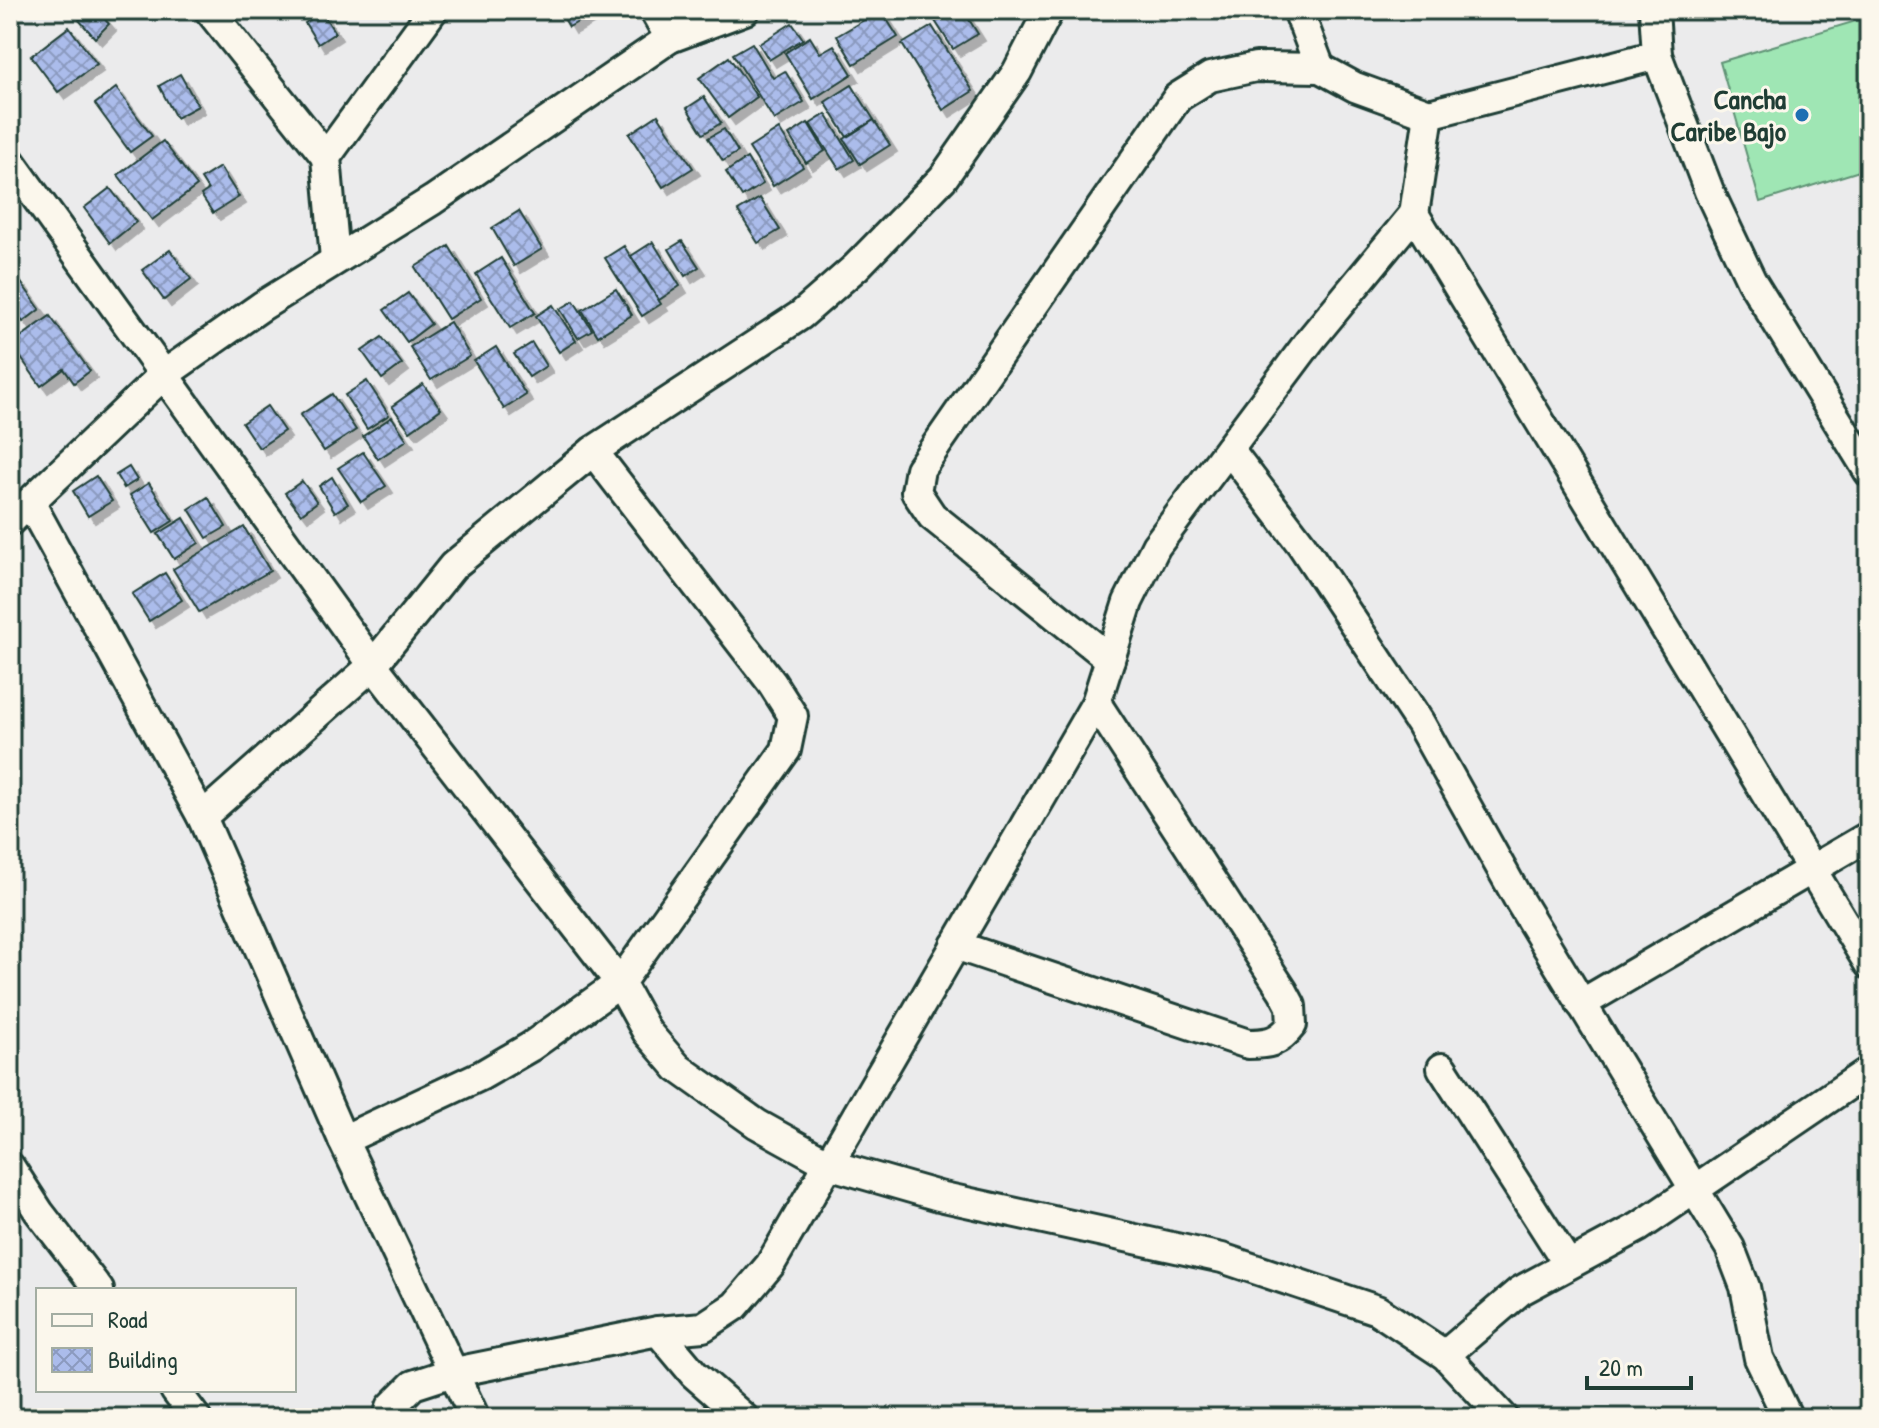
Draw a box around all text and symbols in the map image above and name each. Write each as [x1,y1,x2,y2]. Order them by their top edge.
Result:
place label: Cancha Caribe Bajo [1670,80,1787,150]
marker: Cancha Caribe Bajo [1793,106,1811,124]
legend [36,1288,296,1392]
text: Road [108,1303,147,1335]
scale bar [1587,1340,1691,1390]
text: Building [108,1343,178,1375]
text: 20 m [1599,1351,1643,1383]

